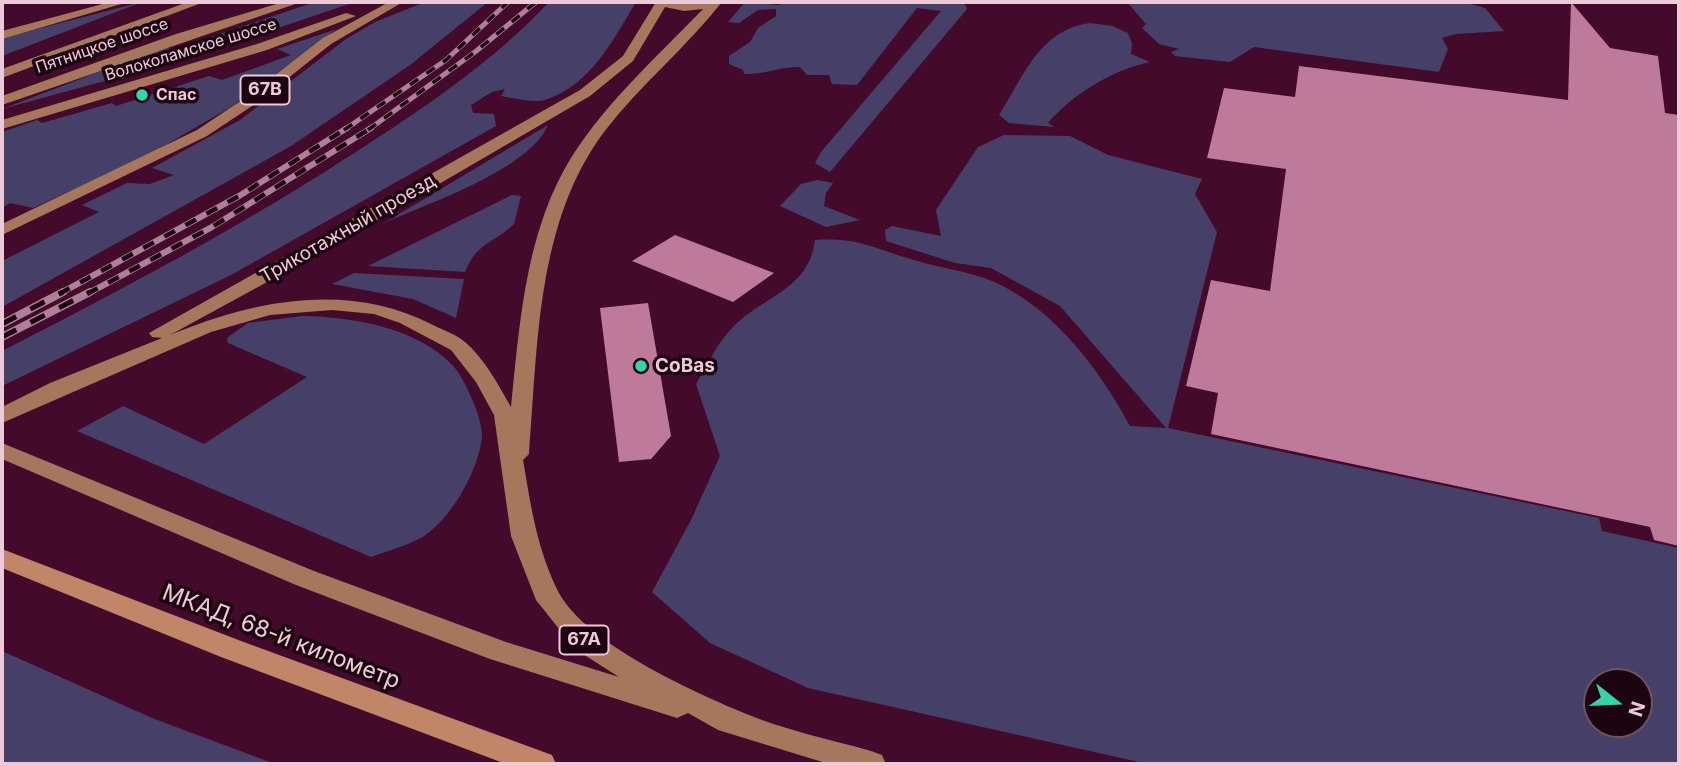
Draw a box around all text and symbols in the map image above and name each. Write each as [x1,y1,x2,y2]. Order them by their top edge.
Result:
street label: Пятницкое шоссе [33,14,171,78]
street label: Волоколамское шоссе [103,15,279,85]
road number: 67B [240,76,290,104]
place label: Спас [156,85,196,105]
marker: Спас [134,87,150,103]
street label: Трикотажный проезд [256,169,440,289]
place label: CoBas [655,355,715,377]
marker: CoBas [633,358,649,374]
street label: МКАД, 68-й километр [158,579,404,695]
road number: 67A [560,626,608,654]
north arrow [1583,668,1653,738]
text: N [1623,699,1650,719]

